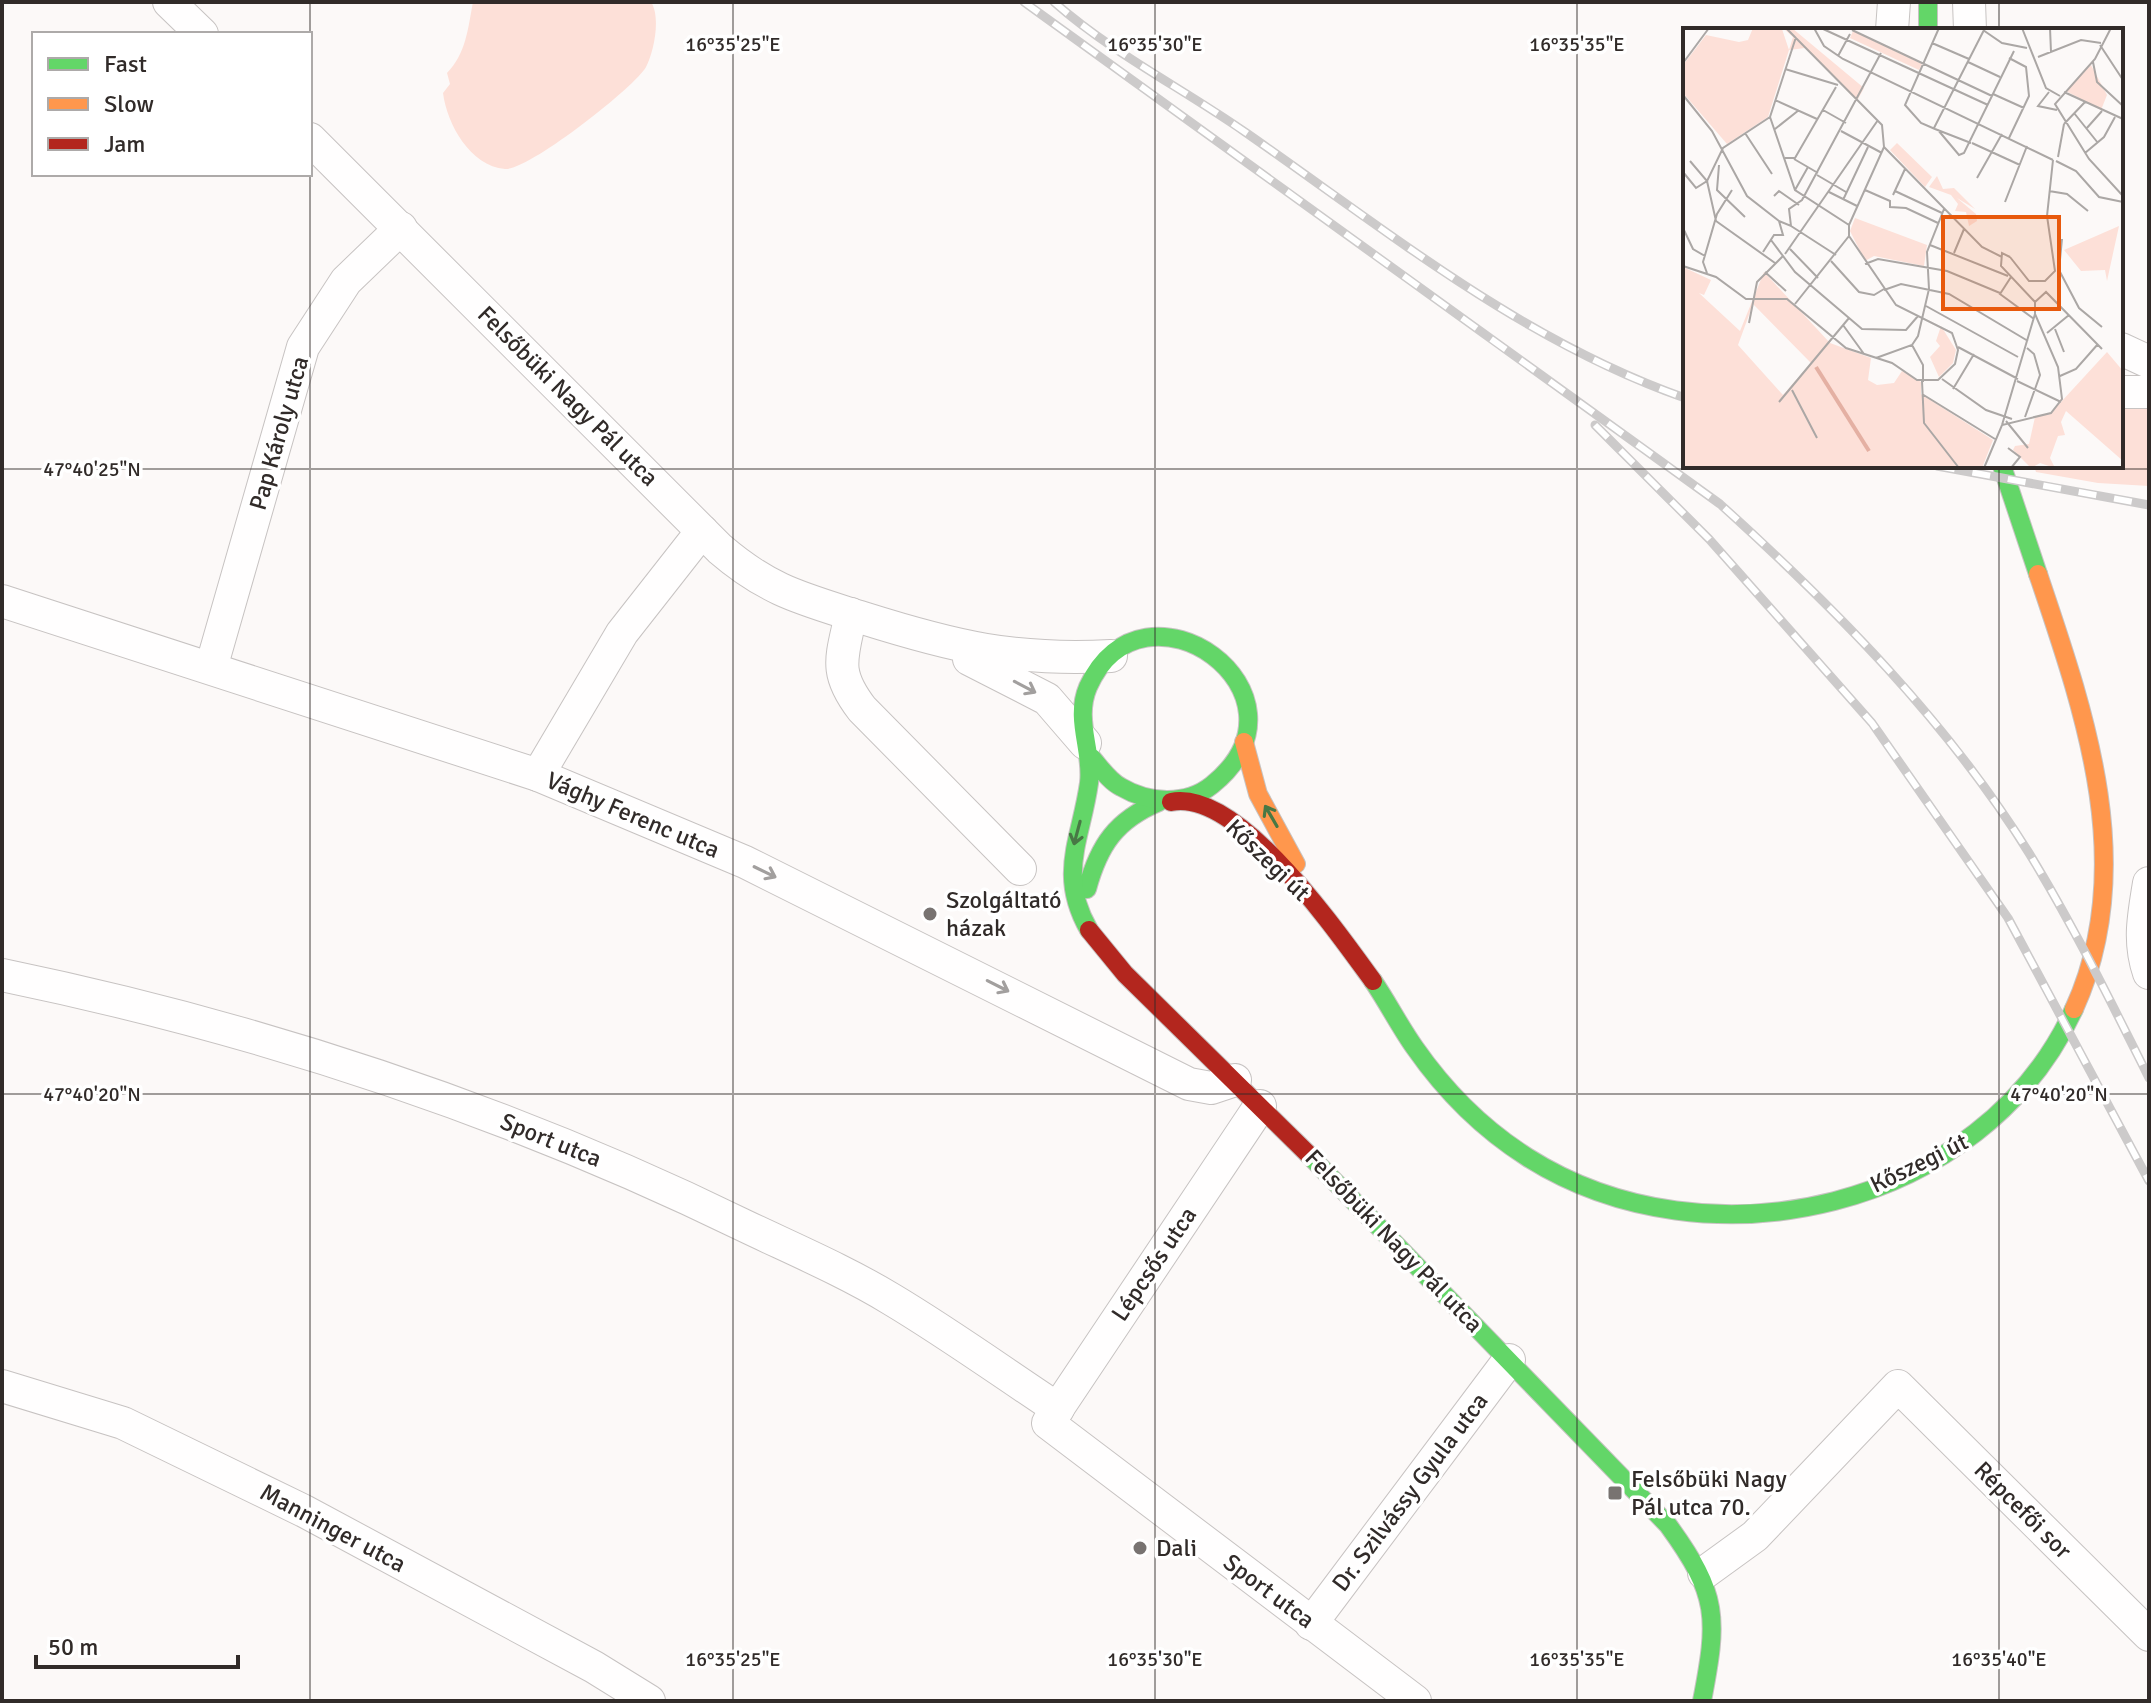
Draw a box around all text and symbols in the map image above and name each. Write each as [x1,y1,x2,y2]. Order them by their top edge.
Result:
inset map [1683,28,2123,468]
legend [32,32,312,176]
text: 16°35'25"E [685,32,781,57]
text: 16°35'30"E [1107,32,1203,57]
text: 16°35'35"E [1529,32,1625,57]
text: Fast [104,49,147,79]
text: Slow [104,89,154,119]
text: Jam [104,129,145,159]
street label: Felsőbüki Nagy Pál utca [471,299,665,493]
street label: Pap Károly utca [243,353,315,513]
text: 47°40'25"N [43,457,141,482]
one-way arrow [1013,679,1036,695]
street label: Vághy Ferenc utca [542,765,724,865]
one-way arrow [1263,805,1279,828]
street label: Kőszegi út [1220,813,1316,907]
one-way arrow [1069,820,1084,846]
one-way arrow [752,865,776,880]
place label: Szolgáltató házak [946,885,1061,943]
marker: Szolgáltató házak [921,905,939,923]
one-way arrow [985,979,1009,995]
text: 47°40'20"N [43,1082,141,1107]
text: 47°40'20"N [2010,1082,2108,1107]
street label: Sport utca [496,1106,606,1174]
street label: Kőszegi út [1865,1126,1973,1200]
street label: Felsőbüki Nagy Pál utca [1299,1143,1489,1339]
street label: Lépcsős utca [1105,1201,1203,1327]
street label: Dr. Szilvássy Gyula utca [1325,1387,1495,1597]
street label: Répcefői sor [1968,1455,2078,1565]
place label: Felsőbüki Nagy Pál utca 70. [1631,1464,1787,1522]
street label: Manninger utca [255,1477,411,1579]
marker: Felsőbüki Nagy Pál utca 70. [1606,1484,1624,1502]
place label: Dali [1156,1533,1197,1563]
marker: Dali [1131,1539,1149,1557]
street label: Sport utca [1218,1547,1320,1635]
scale bar [36,1619,238,1669]
text: 50 m [48,1632,98,1662]
text: 16°35'25"E [685,1647,781,1672]
text: 16°35'30"E [1107,1647,1203,1672]
text: 16°35'35"E [1529,1647,1625,1672]
text: 16°35'40"E [1951,1647,2047,1672]

